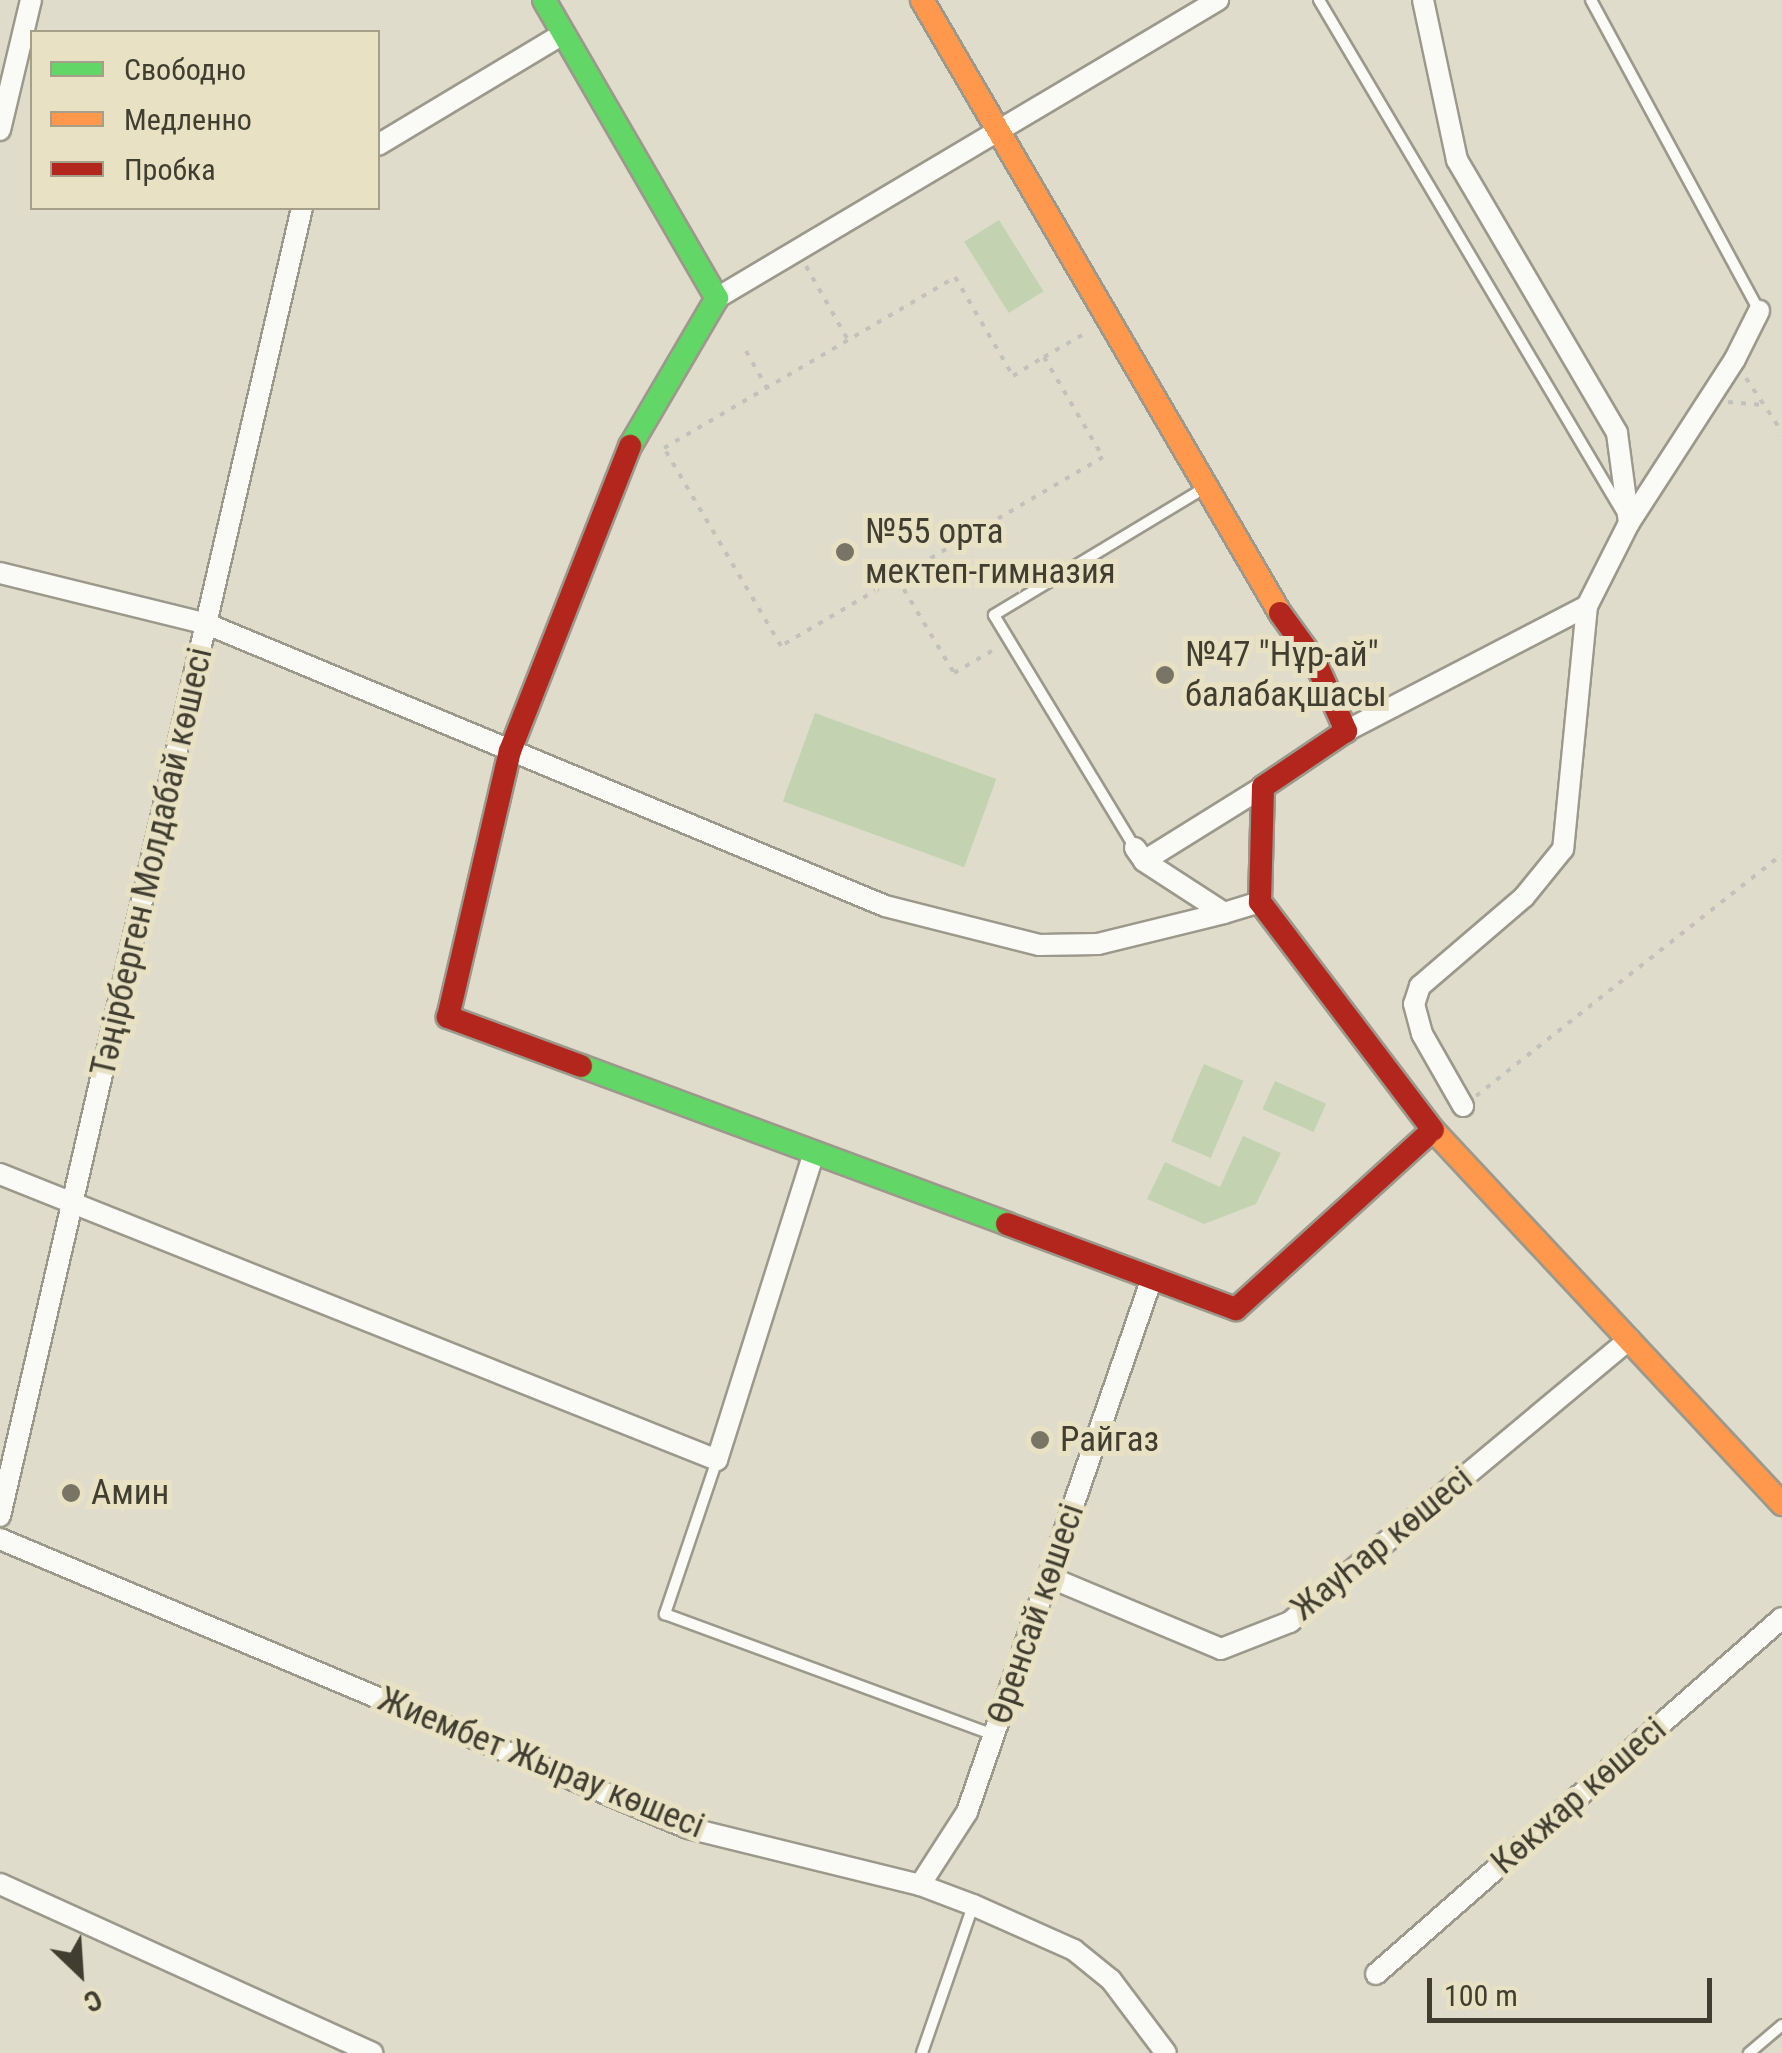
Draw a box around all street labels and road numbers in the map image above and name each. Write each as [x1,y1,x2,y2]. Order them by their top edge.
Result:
street label: Тәңірберген Молдабай көшесі [82,644,222,1080]
street label: ЖауҺар көшесі [1283,1458,1481,1630]
street label: Өренсай көшесі [979,1498,1093,1730]
street label: Жиембет Жырау көшесі [372,1678,710,1848]
street label: Көкжар көшесі [1483,1709,1675,1883]

